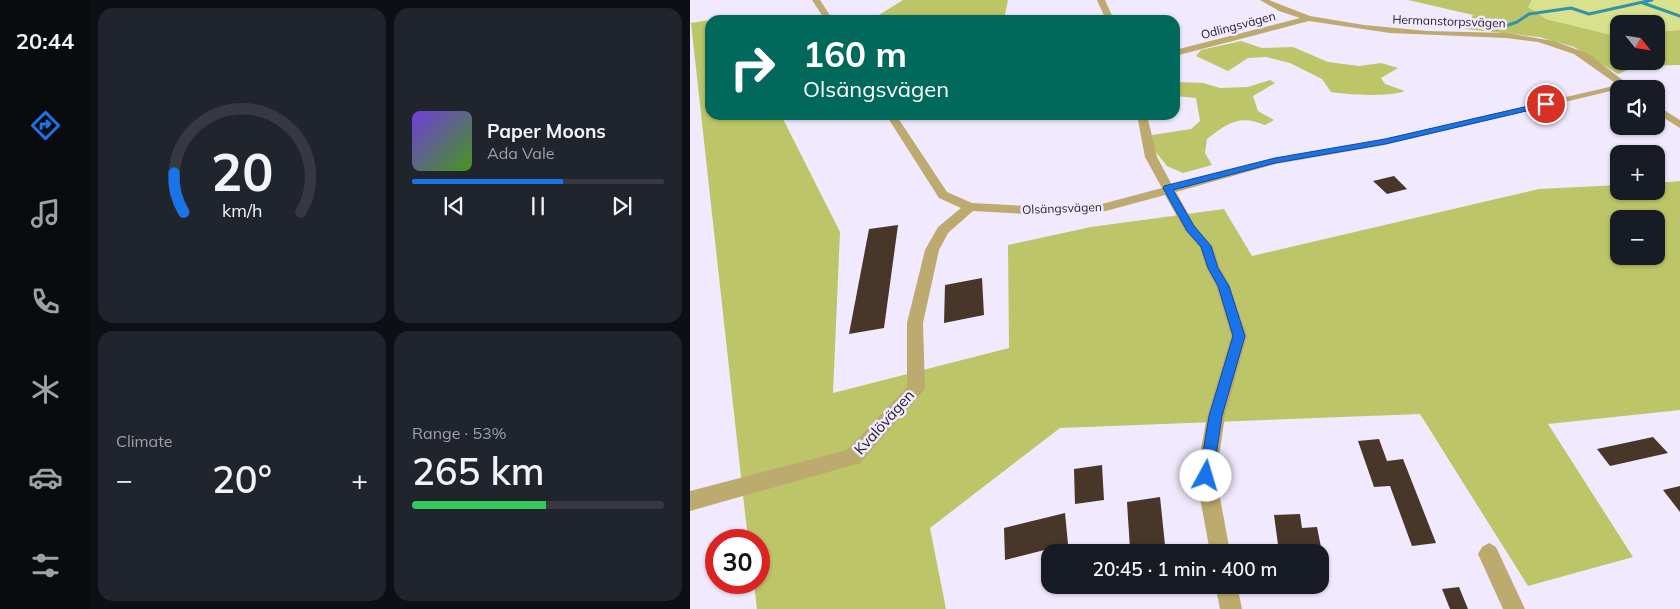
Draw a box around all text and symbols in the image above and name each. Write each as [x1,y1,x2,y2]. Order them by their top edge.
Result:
street label: Odlingsvägen [1199,8,1277,42]
street label: Hermanstorpsvägen [1392,12,1506,30]
north arrow [1610,15,1665,70]
map controls [1610,15,1665,265]
text: 20:44 [16,27,74,55]
text: 160 m [803,32,907,76]
icon: right [720,35,785,100]
text: Olsängsvägen [803,75,949,103]
button: sound [1610,80,1665,135]
pin [1525,83,1567,125]
icon: arrive [1532,90,1560,118]
icon: directions [28,108,63,143]
text: Paper Moons [487,119,606,143]
text: 20 [211,139,273,204]
text: Ada Vale [487,143,554,163]
button: + [1610,145,1665,200]
icon: previous [440,192,468,220]
icon: pause [524,192,552,220]
icon: next [608,192,636,220]
icon: music [28,196,63,231]
text: km/h [222,199,262,221]
street label: Olsängsvägen [1022,199,1102,217]
button: − [1610,210,1665,265]
icon: phone [28,284,63,319]
icon: climate [28,372,63,407]
street label: Kvalövägen [850,386,918,458]
text: Range · 53% [412,423,507,443]
text: Climate [116,431,172,451]
text: 265 km [412,447,545,495]
position arrow [1179,449,1231,501]
text: 20° [212,455,272,503]
icon: car [28,460,63,495]
text: − [116,462,133,497]
text: + [351,462,368,497]
speed limit sign: 30 [705,529,770,594]
icon: filters [28,548,63,583]
text: 20:45 · 1 min · 400 m [1092,557,1278,581]

